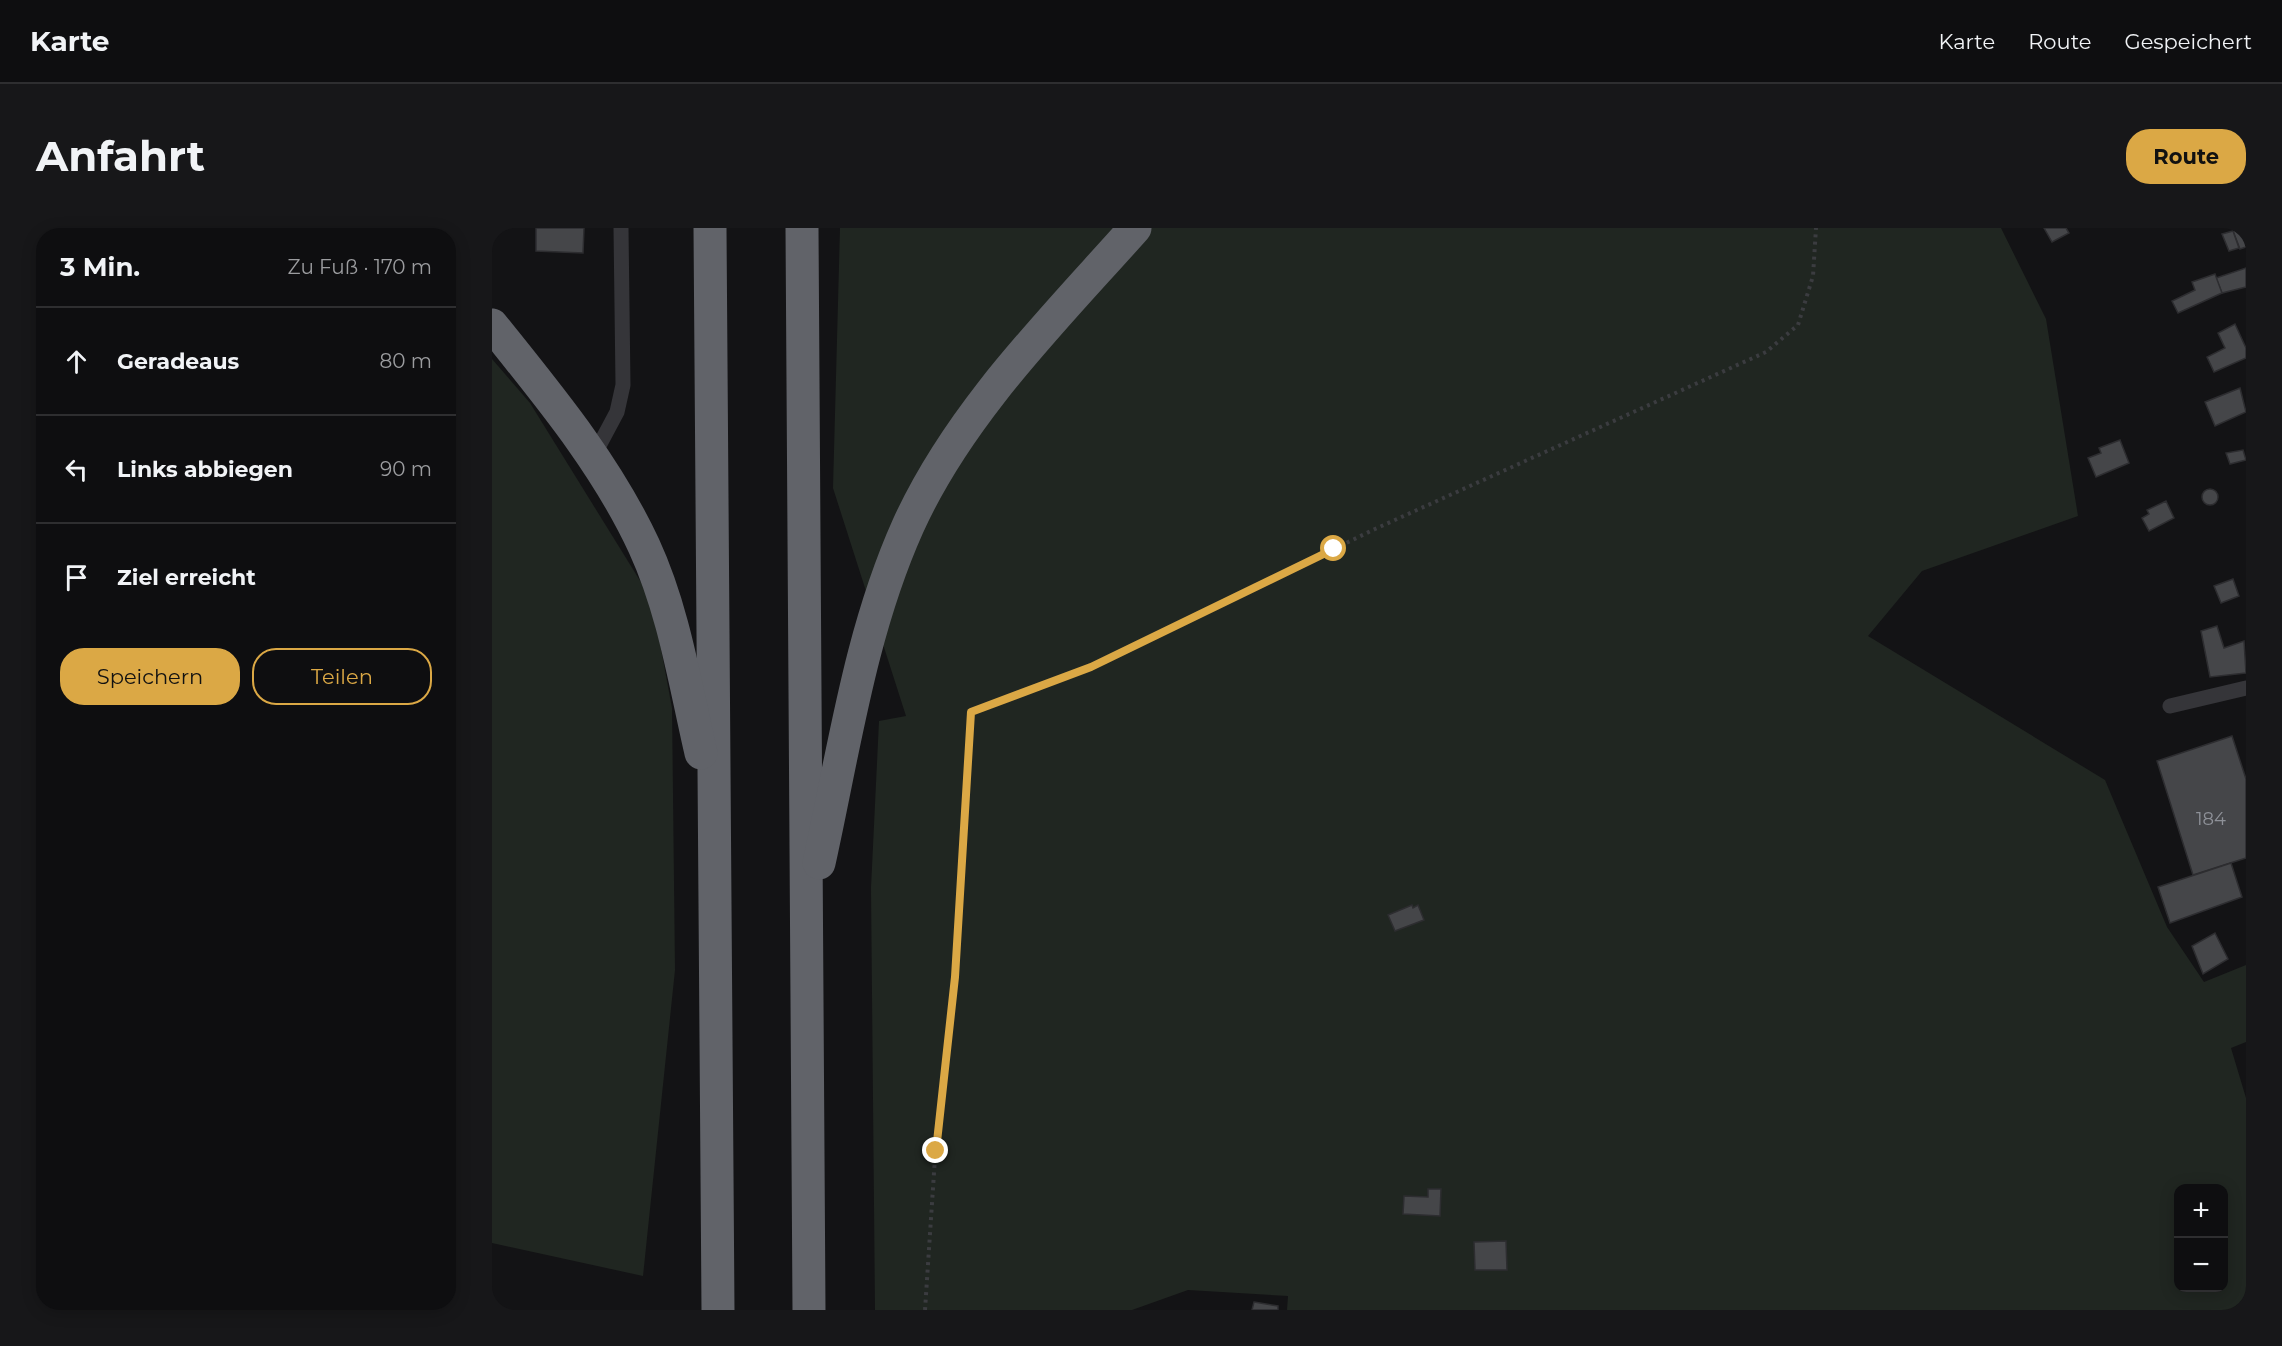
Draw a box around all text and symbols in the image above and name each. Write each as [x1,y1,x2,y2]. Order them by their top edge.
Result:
text: Karte [30,24,110,58]
text: Karte [1939,29,1995,54]
text: Route [2028,29,2091,54]
text: Gespeichert [2124,29,2252,54]
button: Route [2126,129,2246,184]
text: Anfahrt [36,130,205,182]
text: 3 Min. [60,251,140,283]
text: Zu Fuß · 170 m [288,255,432,279]
icon: ahead [60,345,93,378]
text: Geradeaus [117,348,239,375]
text: 80 m [380,349,432,373]
icon: left [60,453,93,486]
text: Links abbiegen [117,456,293,483]
text: 90 m [380,457,432,481]
route start [1320,535,1346,561]
icon: arrive [60,561,93,594]
text: Ziel erreicht [117,564,256,591]
button: Speichern [60,648,240,705]
button: Teilen [252,648,432,705]
house number: 184 [2196,808,2226,830]
route end [922,1137,948,1163]
map controls [2174,1184,2228,1292]
button: + [2174,1184,2228,1238]
button: − [2174,1238,2228,1292]

